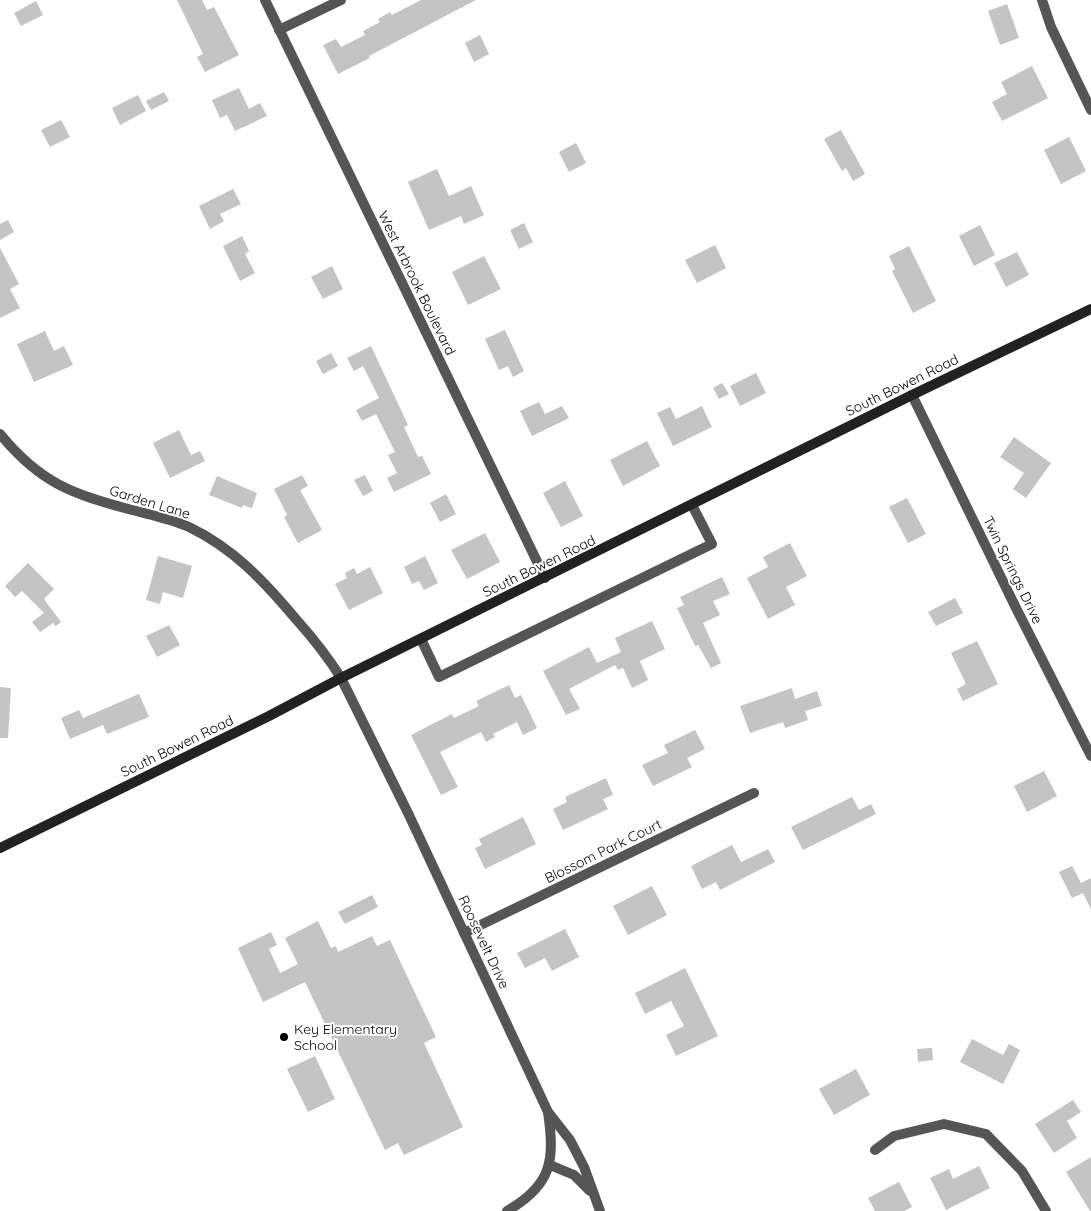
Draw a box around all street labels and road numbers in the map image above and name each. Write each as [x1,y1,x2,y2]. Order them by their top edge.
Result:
street label: West Arbrook Boulevard [374,208,460,358]
street label: South Bowen Road [843,350,961,420]
street label: Garden Lane [107,481,193,523]
street label: Twin Springs Drive [979,513,1047,627]
street label: South Bowen Road [480,531,598,601]
street label: South Bowen Road [118,711,236,781]
street label: Blossom Park Court [542,815,665,887]
street label: Roosevelt Drive [454,892,514,992]

